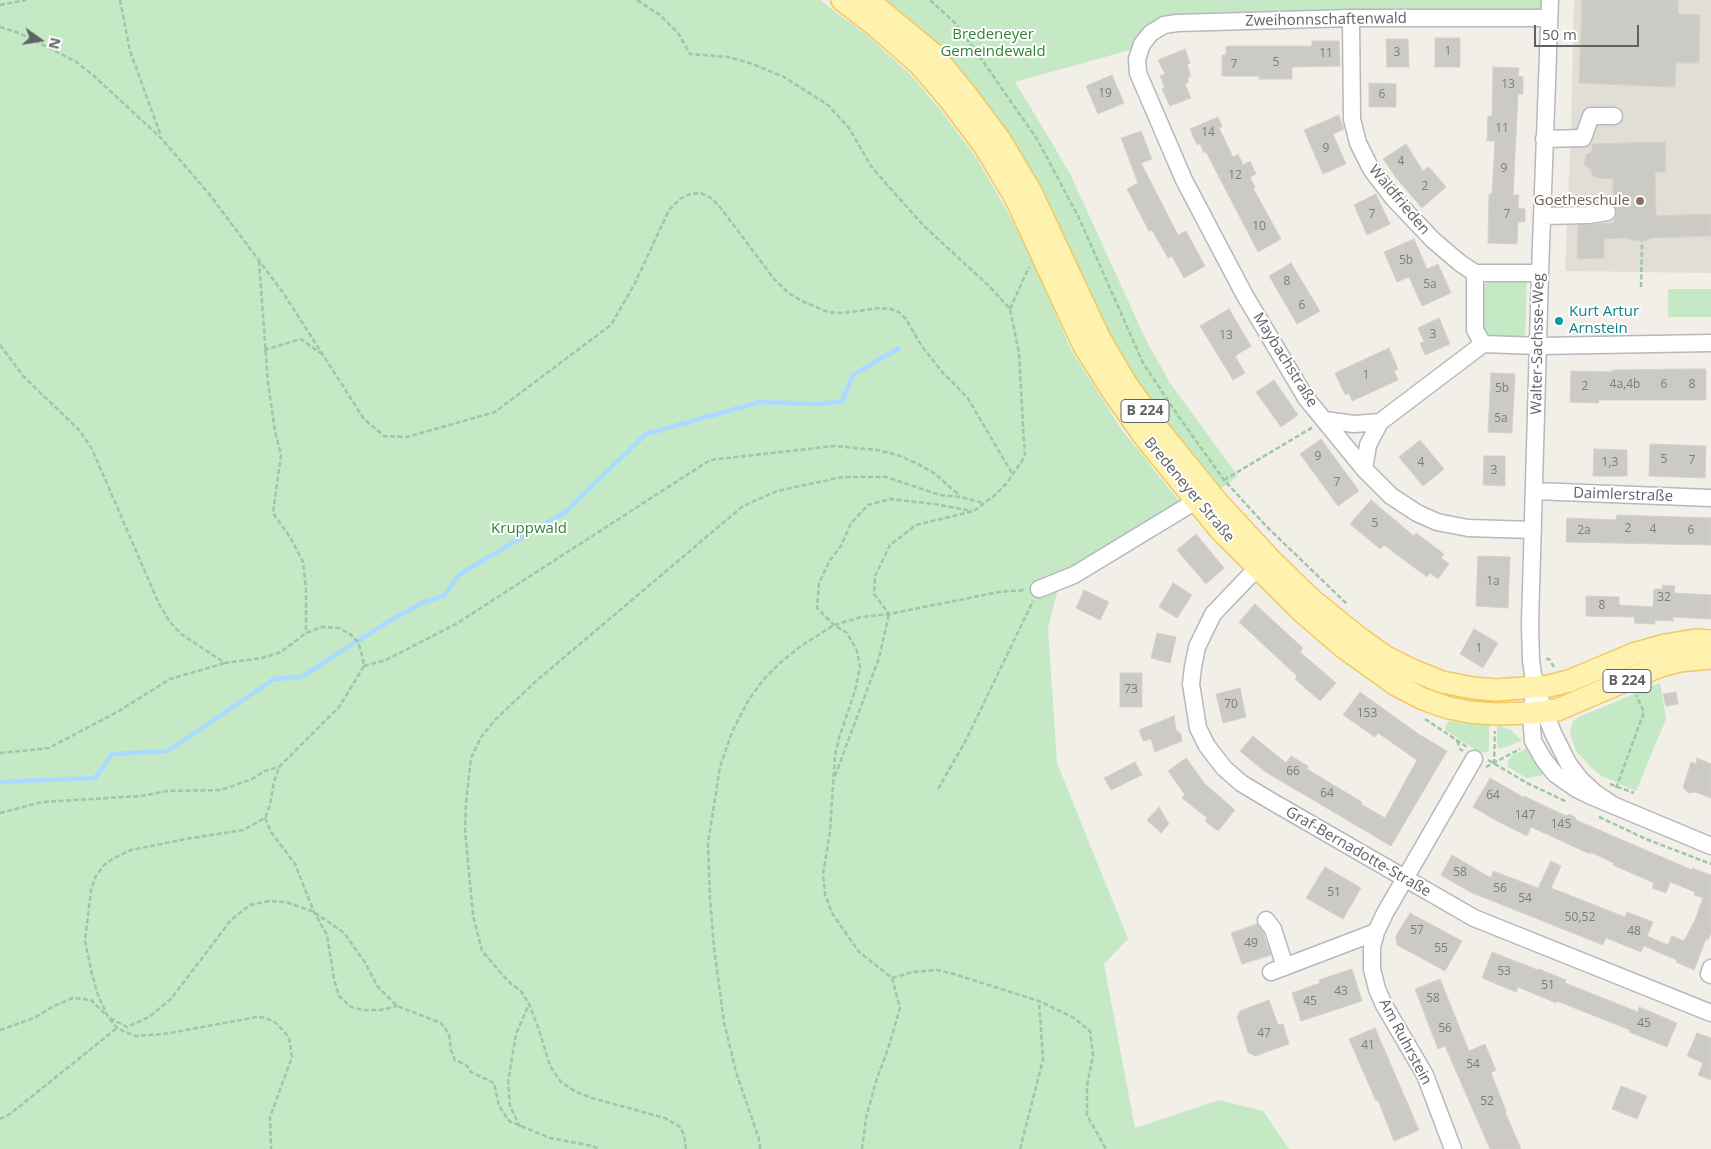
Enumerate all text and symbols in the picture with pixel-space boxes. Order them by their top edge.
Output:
street label: Zweihonnschaftenwald [1245,10,1407,30]
north arrow [15,15,65,65]
scale bar [1536,15,1641,47]
text: 50 m [1542,24,1577,44]
park label: Bredeneyer Gemeindewald [940,26,1046,61]
text: N [45,36,66,51]
house number: 1 [1445,45,1451,59]
house number: 3 [1394,46,1400,60]
house number: 11 [1319,47,1333,61]
house number: 5 [1273,56,1279,70]
house number: 7 [1231,58,1237,72]
house number: 13 [1501,78,1515,92]
house number: 19 [1098,87,1112,101]
house number: 6 [1379,88,1385,102]
house number: 11 [1495,122,1509,136]
house number: 14 [1201,126,1215,140]
house number: 9 [1323,142,1329,156]
house number: 4 [1398,155,1404,169]
street label: Waldfrieden [1365,162,1433,238]
house number: 9 [1501,162,1507,176]
house number: 12 [1228,169,1242,183]
house number: 2 [1422,180,1428,194]
place label: Goetheschule [1534,192,1630,210]
marker: Goetheschule [1634,195,1646,207]
house number: 7 [1369,208,1375,222]
house number: 7 [1504,208,1510,222]
house number: 10 [1252,220,1266,234]
house number: 5b [1399,254,1413,268]
street label: Walter-Sachsse-Weg [1528,273,1548,415]
house number: 8 [1284,275,1290,289]
house number: 5a [1423,278,1437,292]
house number: 6 [1299,299,1305,313]
place label: Kurt Artur Arnstein [1569,303,1639,338]
street label: Maybachstraße [1249,309,1321,411]
marker: Kurt Artur Arnstein [1553,315,1565,327]
house number: 3 [1430,328,1436,342]
house number: 13 [1219,329,1233,343]
house number: 1 [1363,369,1369,383]
house number: 4a,4b [1610,378,1640,392]
house number: 6 [1661,378,1667,392]
house number: 8 [1689,378,1695,392]
house number: 2 [1582,380,1588,394]
house number: 5b [1495,382,1509,396]
road number: B 224 [1121,400,1169,422]
house number: 5a [1494,412,1508,426]
street label: Bredeneyer Straße [1140,434,1238,546]
house number: 9 [1315,450,1321,464]
house number: 5 [1661,453,1667,467]
house number: 7 [1689,454,1695,468]
house number: 4 [1418,456,1424,470]
house number: 1,3 [1602,456,1618,470]
house number: 3 [1491,464,1497,478]
house number: 7 [1334,476,1340,490]
street label: Daimlerstraße [1573,484,1673,506]
house number: 5 [1372,517,1378,531]
park label: Kruppwald [491,520,567,538]
house number: 2 [1625,522,1631,536]
house number: 4 [1650,523,1656,537]
house number: 2a [1577,524,1591,538]
house number: 6 [1688,524,1694,538]
house number: 1a [1486,575,1500,589]
house number: 32 [1657,591,1671,605]
house number: 8 [1599,599,1605,613]
house number: 1 [1476,642,1482,656]
road number: B 224 [1603,669,1651,692]
house number: 73 [1124,683,1138,697]
house number: 70 [1224,698,1238,712]
house number: 153 [1357,707,1377,721]
house number: 66 [1286,765,1300,779]
house number: 64 [1320,787,1334,801]
house number: 64 [1486,789,1500,803]
street label: Graf-Bernadotte-Straße [1282,803,1434,901]
house number: 147 [1515,809,1535,823]
house number: 145 [1551,818,1571,832]
house number: 58 [1453,866,1467,880]
house number: 56 [1493,882,1507,896]
house number: 51 [1327,886,1341,900]
house number: 54 [1518,892,1532,906]
house number: 50,52 [1565,911,1595,925]
house number: 57 [1410,924,1424,938]
house number: 48 [1627,925,1641,939]
house number: 49 [1244,937,1258,951]
house number: 55 [1434,942,1448,956]
house number: 53 [1497,965,1511,979]
house number: 51 [1541,979,1555,993]
house number: 43 [1334,985,1348,999]
house number: 58 [1426,992,1440,1006]
house number: 45 [1303,995,1317,1009]
street label: Am Ruhrstein [1375,996,1435,1088]
house number: 45 [1637,1017,1651,1031]
house number: 56 [1438,1022,1452,1036]
house number: 47 [1257,1027,1271,1041]
house number: 41 [1361,1039,1375,1053]
house number: 54 [1466,1058,1480,1072]
house number: 52 [1480,1095,1494,1109]

